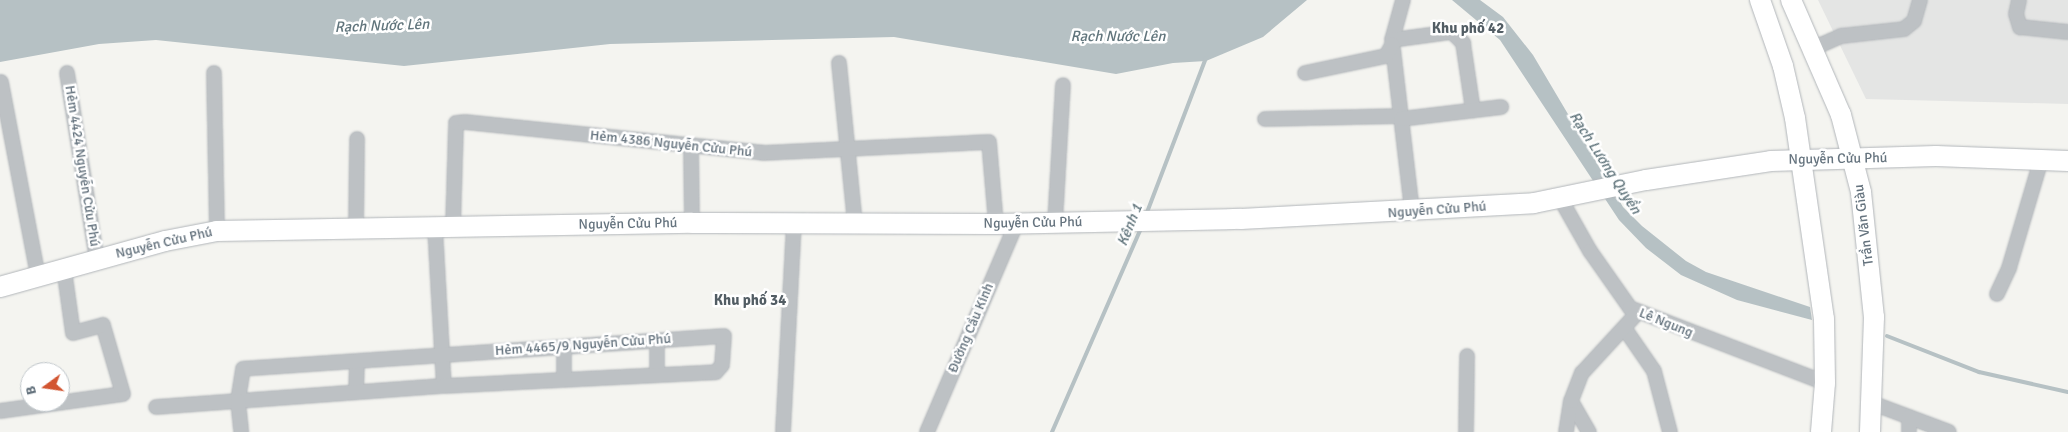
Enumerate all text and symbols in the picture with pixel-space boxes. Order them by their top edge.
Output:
water label: Rạch Nước Lên [334,15,430,37]
district label: Khu phố 42 [1432,20,1504,38]
water label: Rạch Nước Lên [1071,28,1165,46]
street label: Hẻm 4424 Nguyễn Cửu Phú [61,84,103,248]
water label: Rạch Lương Quyền [1565,108,1645,218]
street label: Hẻm 4386 Nguyễn Cửu Phú [589,127,753,161]
street label: Nguyễn Cửu Phú [1788,150,1888,168]
street label: Trần Văn Giàu [1851,183,1877,267]
street label: Nguyễn Cửu Phú [1387,198,1487,222]
water label: Kênh 1 [1113,201,1147,249]
street label: Nguyễn Cửu Phú [983,214,1083,232]
street label: Nguyễn Cửu Phú [578,215,678,233]
street label: Nguyễn Cửu Phú [114,224,214,262]
street label: Đường Cầu Kinh [945,281,997,375]
district label: Khu phố 34 [714,292,786,310]
street label: Lê Ngung [1637,305,1695,341]
street label: Hẻm 4465/9 Nguyễn Cửu Phú [494,330,672,360]
north arrow [20,362,70,412]
text: B [22,384,40,397]

